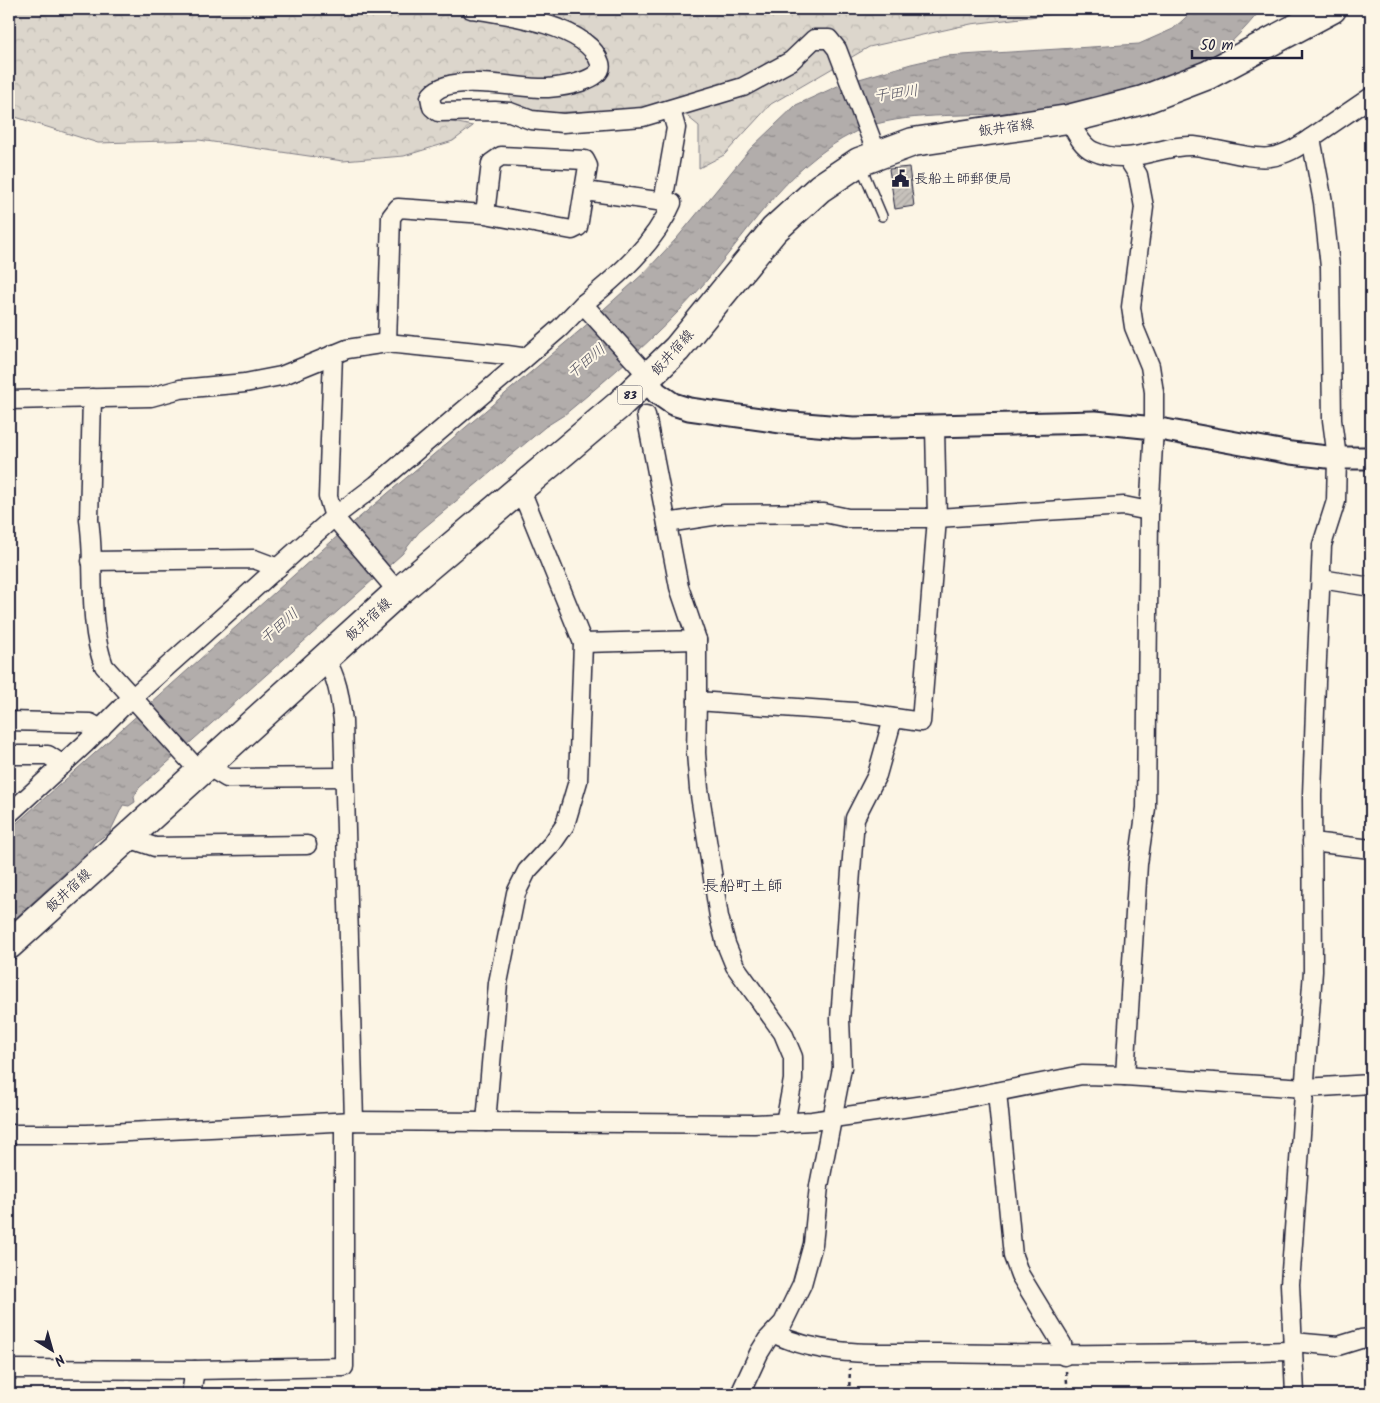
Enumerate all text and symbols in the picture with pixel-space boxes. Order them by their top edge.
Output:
scale bar [1192,28,1302,60]
text: 50 m [1200,34,1234,58]
water label: 干田川 [872,79,920,109]
street label: 飯井宿線 [977,113,1035,143]
public building icon: 長船土師郵便局 [890,168,910,188]
place label: 長船土師郵便局 [914,168,1012,190]
street label: 飯井宿線 [646,325,700,381]
water label: 干田川 [562,338,612,385]
road number: 83 [618,386,642,404]
street label: 飯井宿線 [341,593,397,647]
water label: 干田川 [255,603,305,651]
street label: 飯井宿線 [41,864,97,918]
district label: 長船町土師 [703,874,783,899]
north arrow [28,1326,78,1376]
text: N [49,1348,69,1371]

